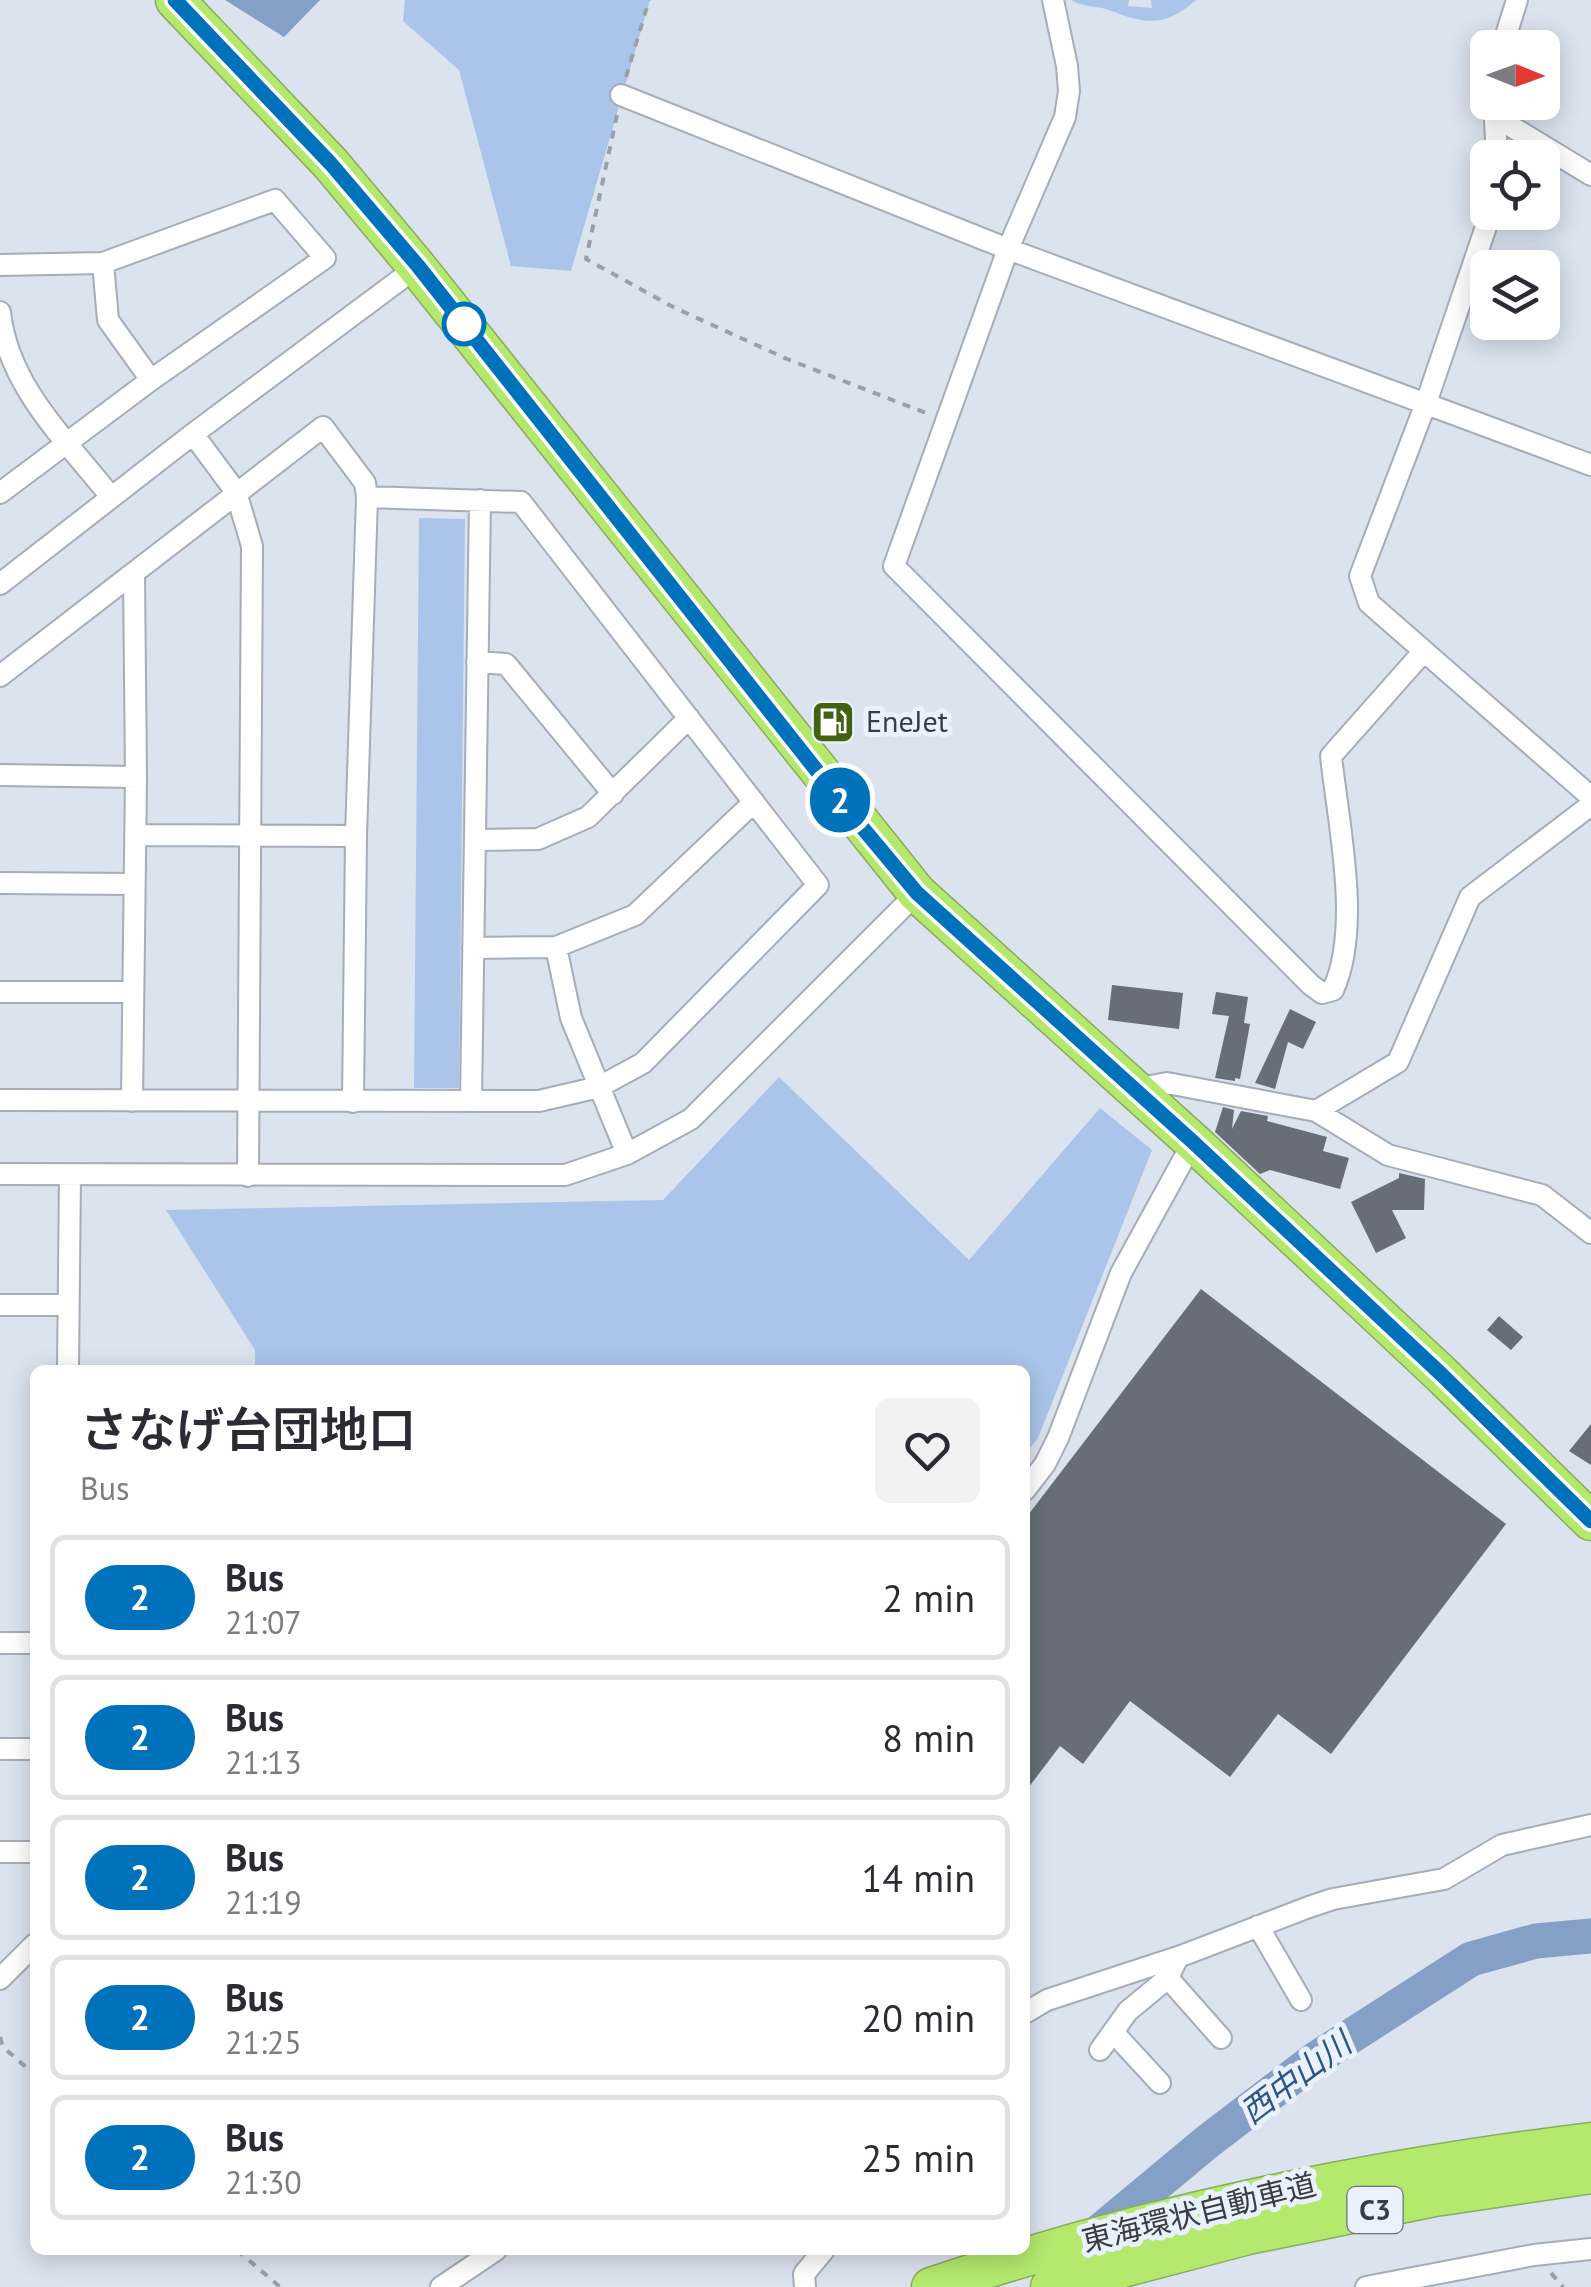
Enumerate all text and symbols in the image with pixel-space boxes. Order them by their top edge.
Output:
north arrow [1470,30,1560,120]
map controls [1470,30,1560,340]
button: locate [1470,140,1560,230]
button: layers [1470,250,1560,340]
unlabelled marker [443,303,485,345]
fuel station icon: EneJet [810,699,856,745]
place label: EneJet [866,701,948,740]
line badge: 2 [808,768,872,832]
text: 2 [830,777,850,823]
text: さなげ台団地口 [80,1398,416,1460]
button: heart [875,1398,980,1503]
text: Bus [80,1467,129,1509]
text: Bus [225,1552,284,1601]
text: 2 min [882,1573,975,1622]
text: 2 [130,1574,150,1620]
text: 21:07 [225,1601,302,1643]
text: Bus [225,1692,284,1741]
text: 8 min [882,1713,975,1762]
text: 2 [130,1714,150,1760]
text: 21:13 [225,1741,302,1783]
text: Bus [225,1832,284,1881]
text: 14 min [862,1853,975,1902]
text: 2 [130,1854,150,1900]
text: 21:19 [225,1881,302,1923]
text: Bus [225,1972,284,2021]
text: 20 min [862,1993,975,2042]
text: 2 [130,1994,150,2040]
water label: 西中山川 [1232,2020,1362,2132]
text: 21:25 [225,2021,302,2063]
text: Bus [225,2112,284,2161]
text: 25 min [862,2133,975,2182]
text: 2 [130,2134,150,2180]
text: 21:30 [225,2161,302,2203]
street label: 東海環状自動車道 [1077,2164,1320,2259]
road number: C3 [1348,2187,1402,2233]

